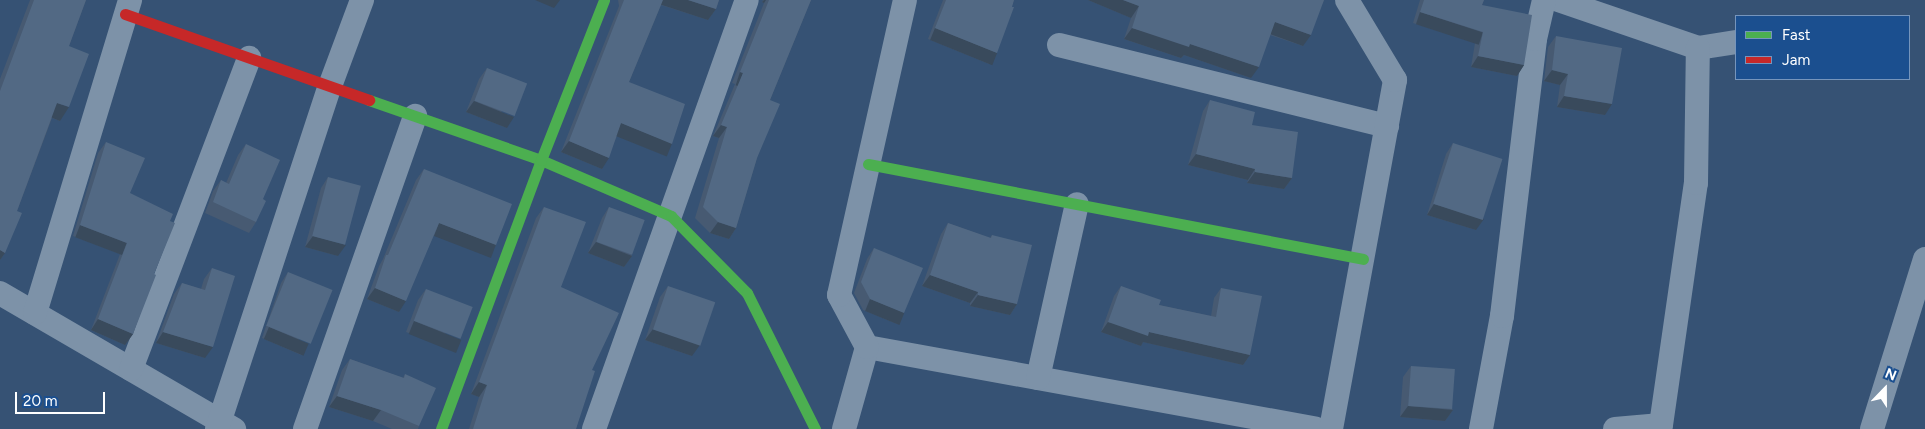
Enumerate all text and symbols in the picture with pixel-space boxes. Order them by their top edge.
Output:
legend [1735,15,1910,80]
text: Fast [1782,26,1810,44]
text: Jam [1782,51,1810,69]
north arrow [1860,364,1910,414]
text: N [1883,365,1899,385]
scale bar [18,382,108,414]
text: 20 m [23,392,57,410]

